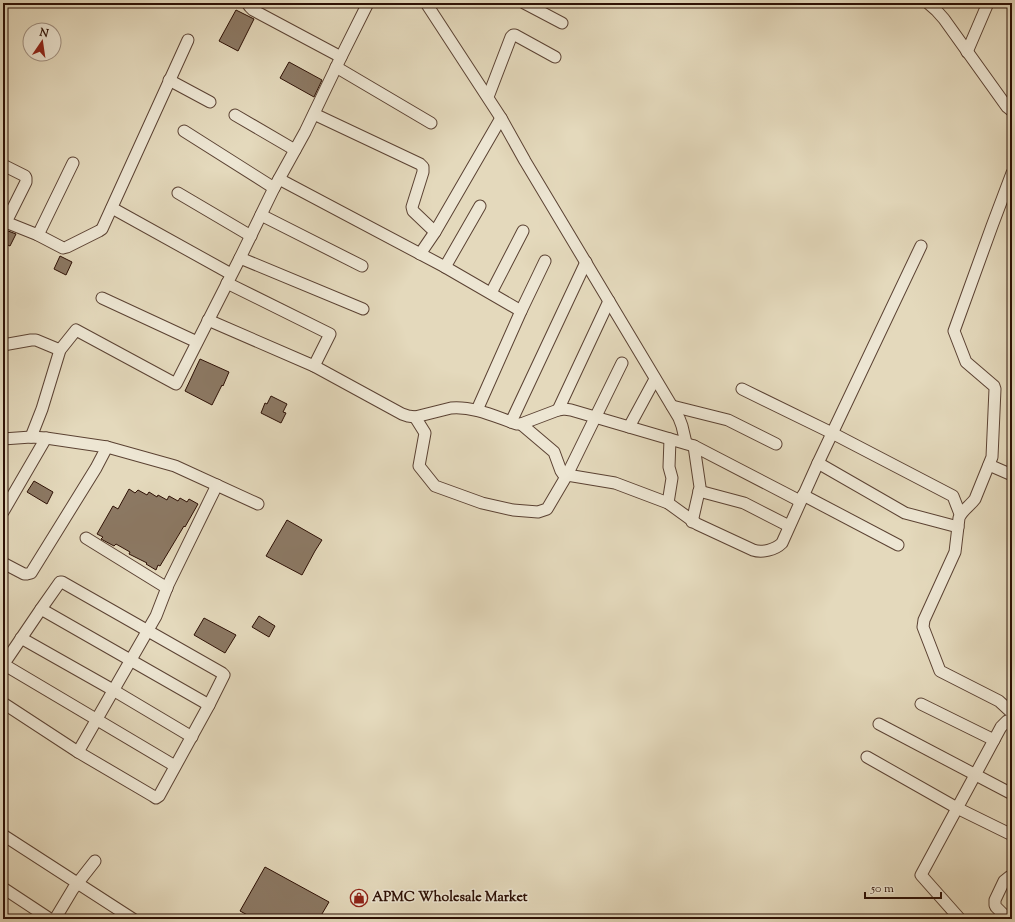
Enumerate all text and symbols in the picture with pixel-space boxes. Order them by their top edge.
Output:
north arrow [22,22,62,62]
text: N [37,24,50,42]
scale bar [865,874,941,900]
text: 50 m [870,880,894,898]
shop icon: APMC Wholesale Market [349,888,369,908]
place label: APMC Wholesale Market [372,888,528,908]

